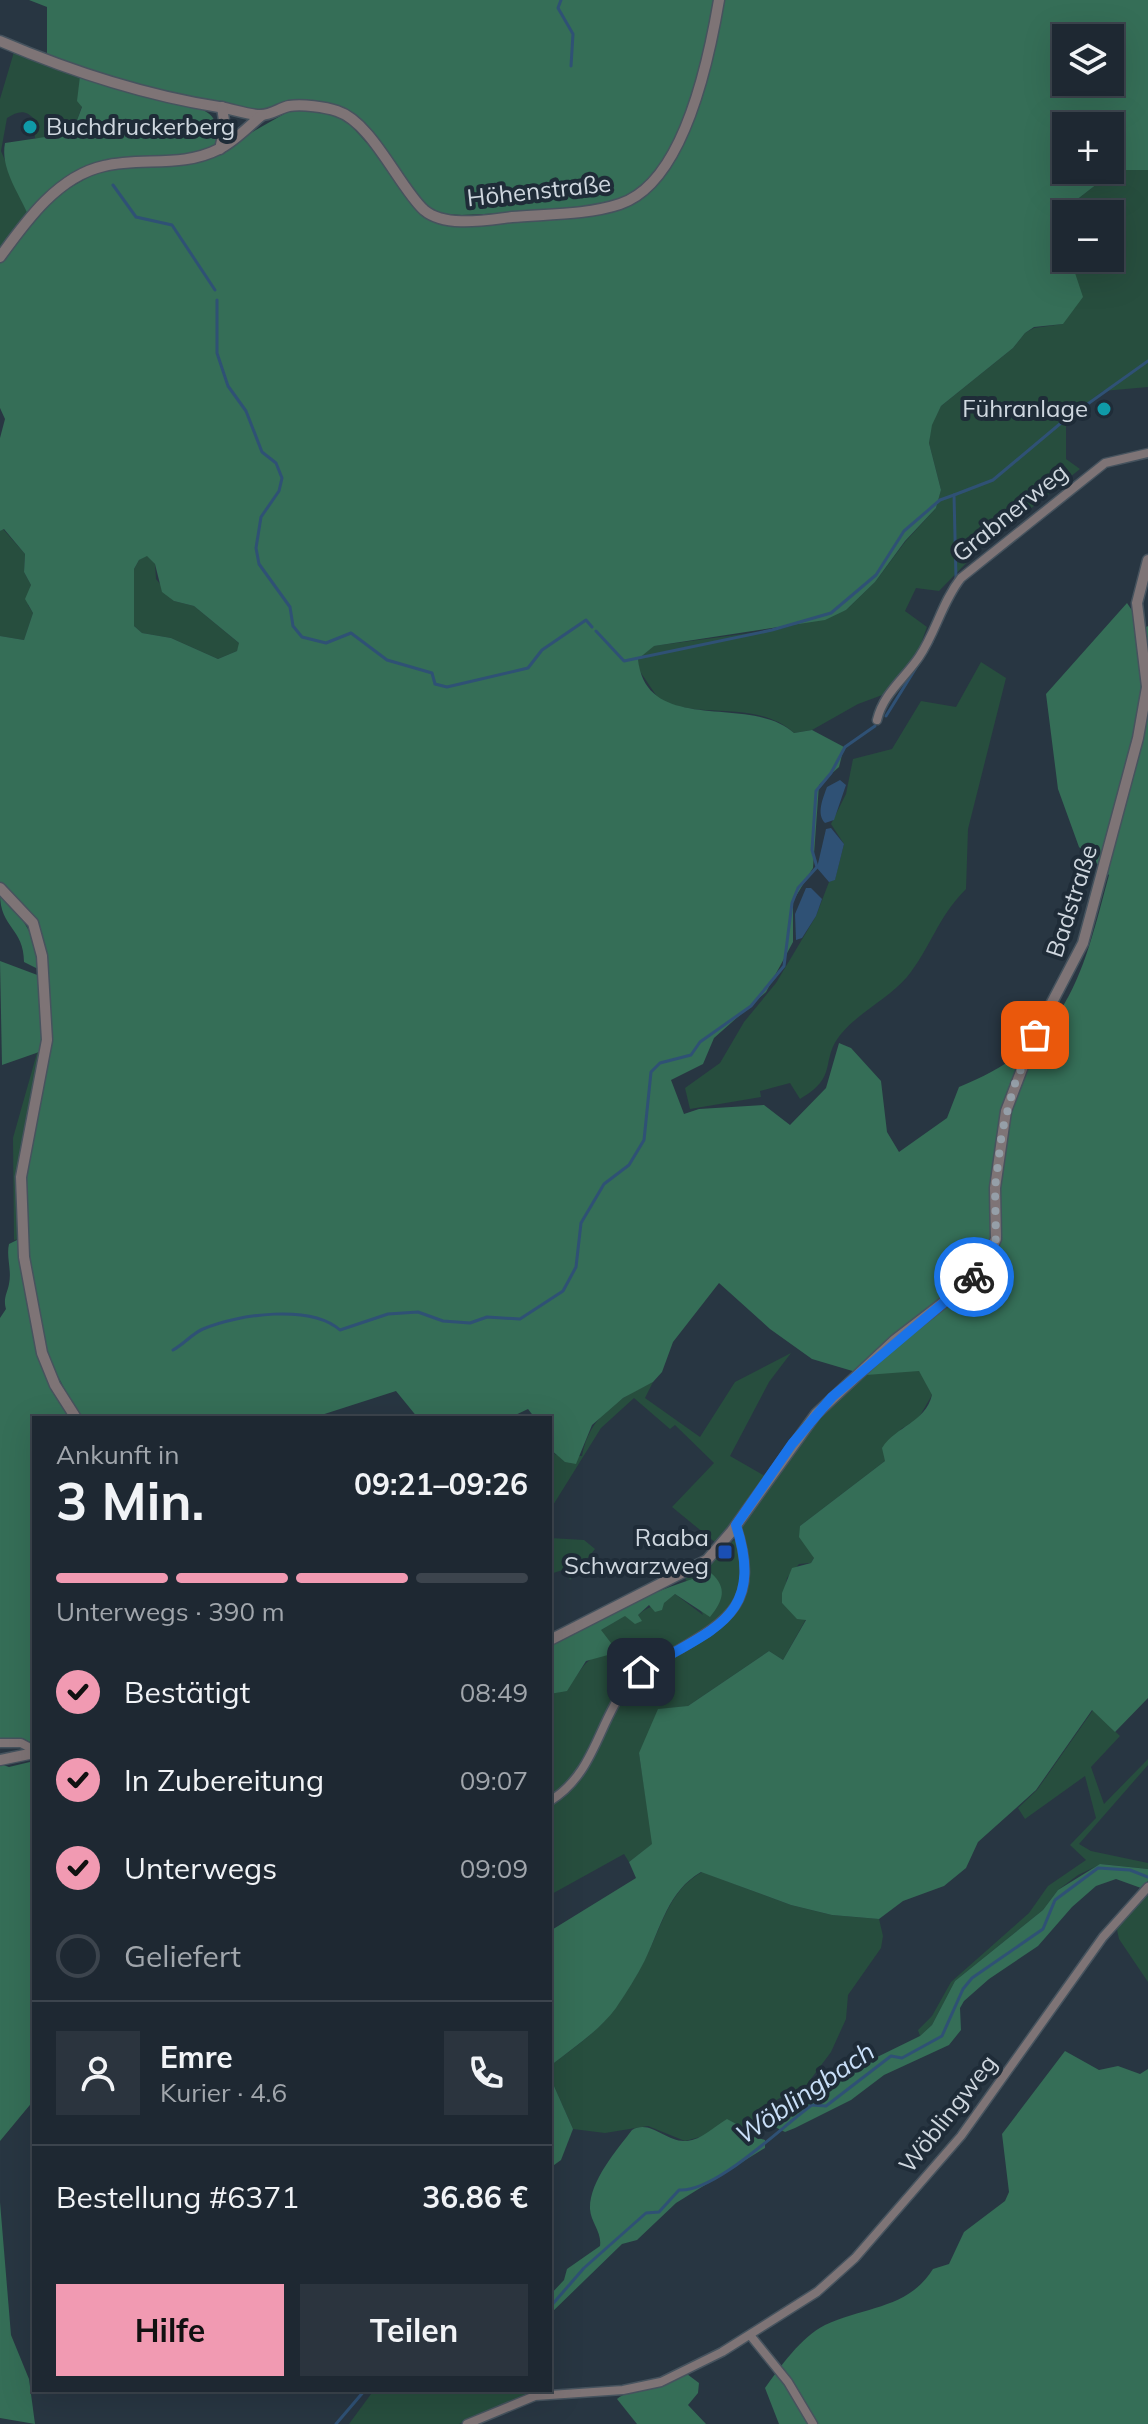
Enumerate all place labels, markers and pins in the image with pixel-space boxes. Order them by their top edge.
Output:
place label: Buchdruckerberg [46,111,235,141]
marker: Buchdruckerberg [21,118,39,136]
place label: Führanlage [962,393,1088,423]
marker: Führanlage [1095,400,1113,418]
pin [1001,1001,1069,1069]
place label: Raaba Schwarzweg [564,1522,709,1580]
marker: Raaba Schwarzweg [716,1543,734,1561]
pin [607,1638,675,1706]

